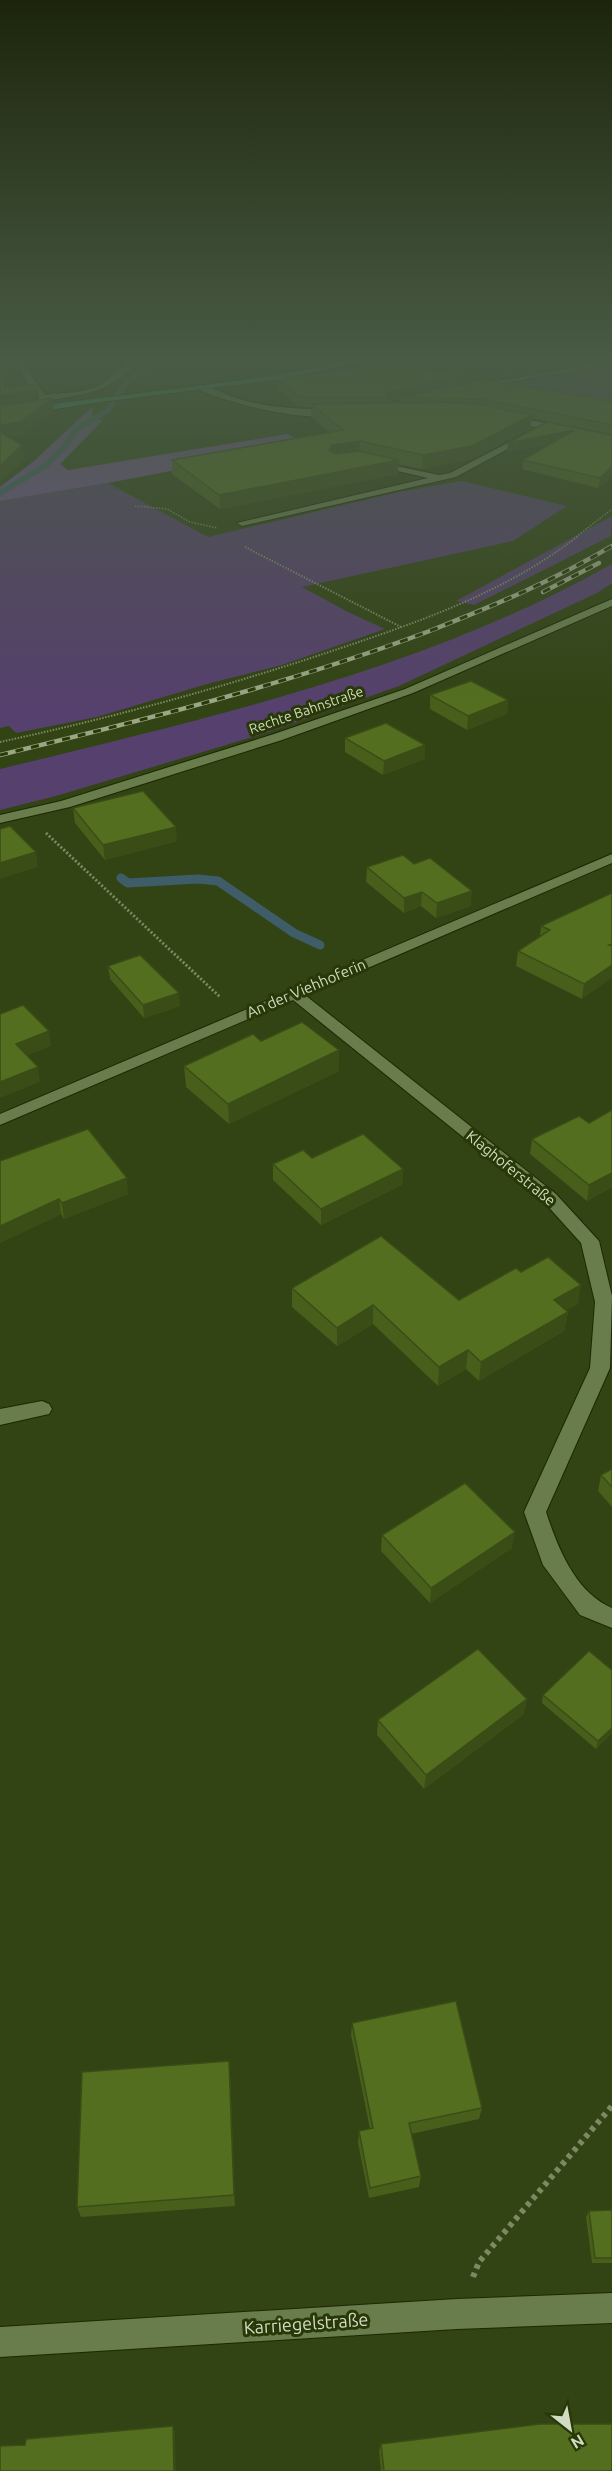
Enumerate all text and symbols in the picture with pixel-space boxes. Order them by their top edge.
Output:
street label: Rechte Bahnstraße [247,683,365,737]
street label: An der Viehhoferin [244,955,368,1021]
street label: Klaghoferstraße [463,1127,559,1209]
street label: Karriegelstraße [243,2309,369,2337]
north arrow [540,2399,600,2459]
text: N [568,2431,587,2453]

